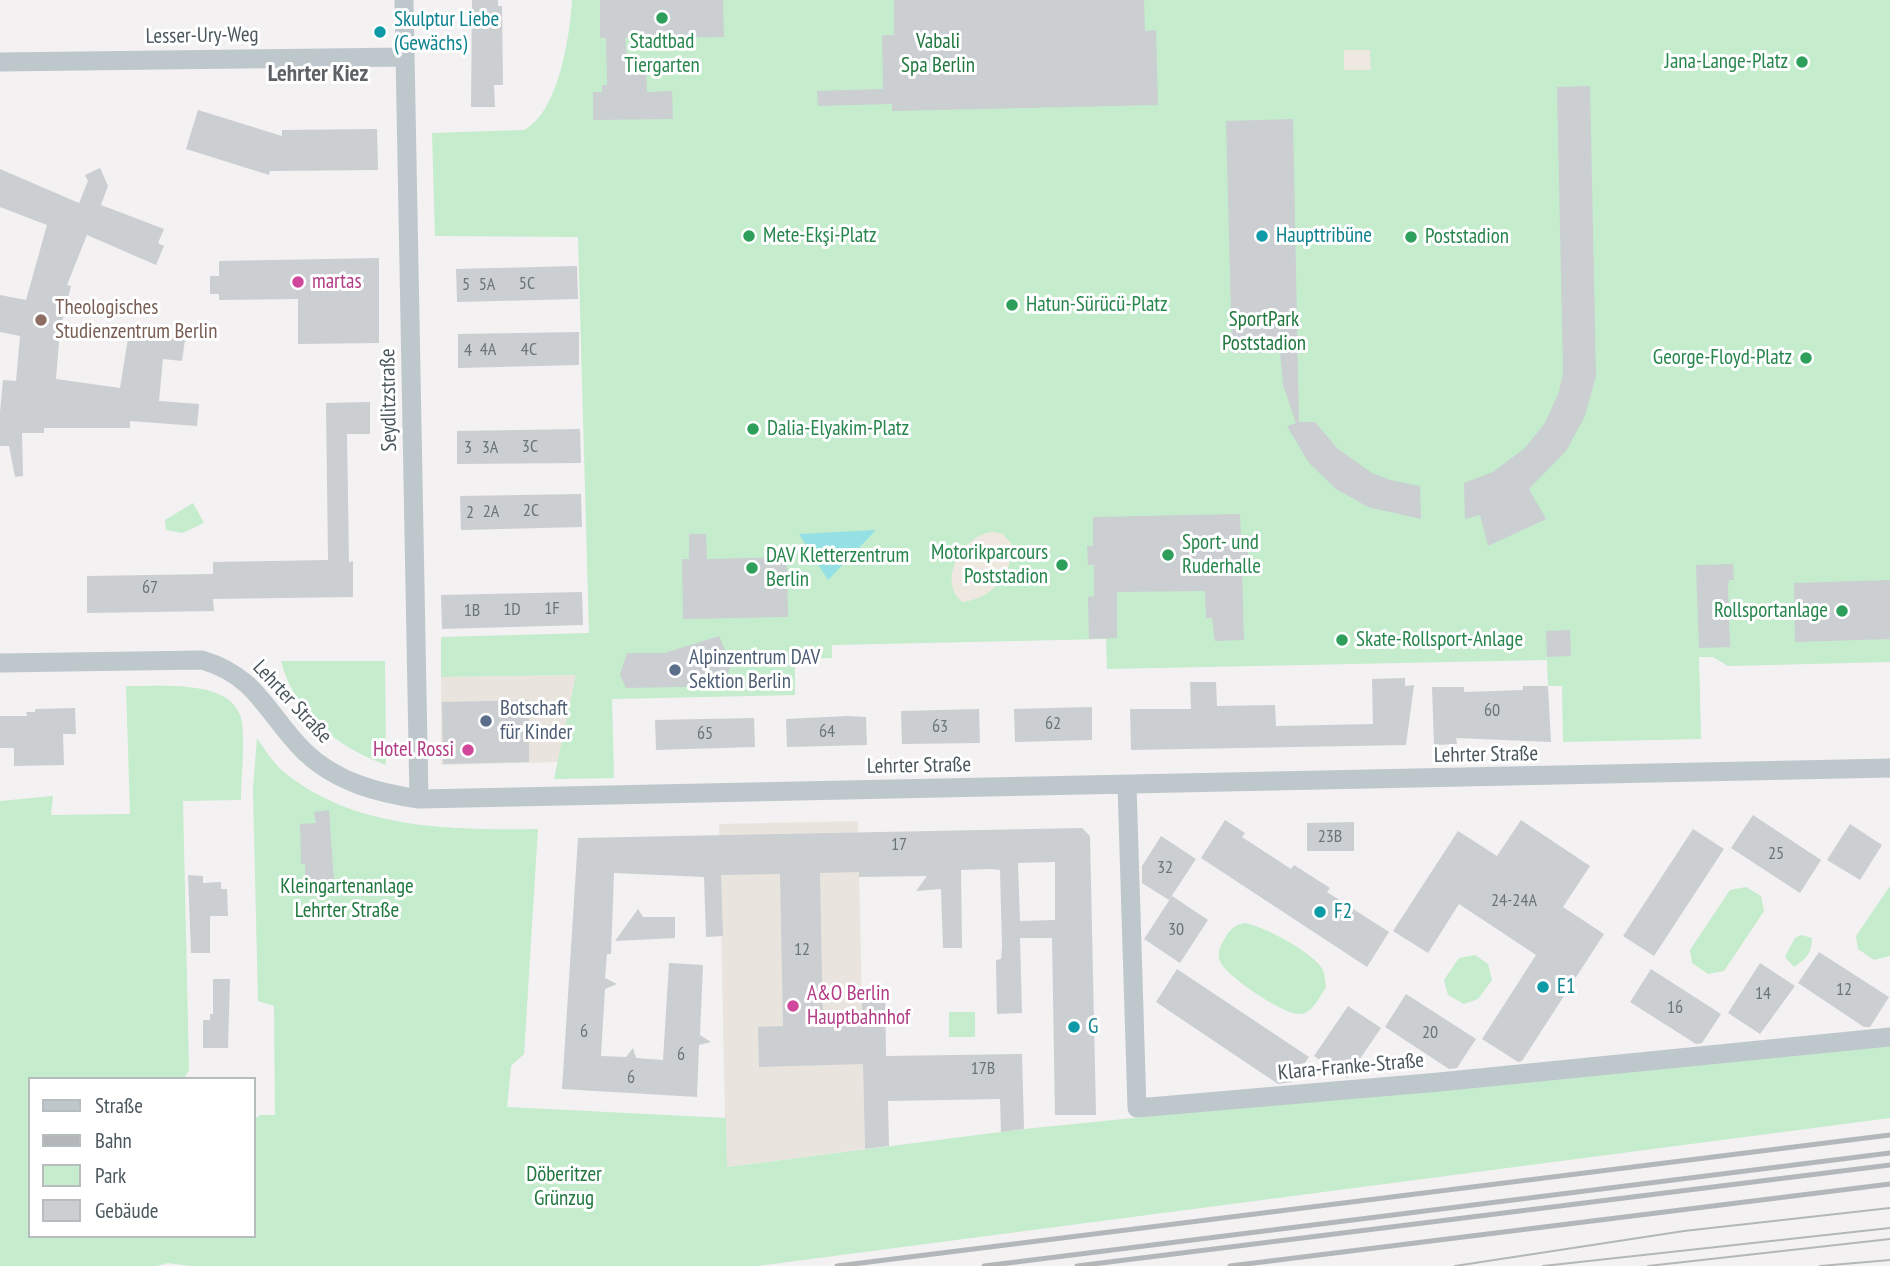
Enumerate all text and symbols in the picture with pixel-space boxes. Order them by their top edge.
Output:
place label: Skulptur Liebe (Gewächs) [394,7,499,57]
marker: Stadtbad Tiergarten [654,10,670,26]
street label: Lesser-Ury-Weg [145,22,259,50]
marker: Skulptur Liebe (Gewächs) [372,24,388,40]
place label: Stadtbad Tiergarten [624,29,700,79]
park label: Vabali Spa Berlin [901,29,975,79]
place label: Jana-Lange-Platz [1665,49,1788,75]
marker: Jana-Lange-Platz [1794,54,1810,70]
district label: Lehrter Kiez [268,60,368,88]
place label: Mete-Ekşi-Platz [763,223,876,249]
place label: Haupttribüne [1276,223,1372,249]
place label: Poststadion [1425,224,1509,250]
marker: Mete-Ekşi-Platz [741,228,757,244]
marker: Haupttribüne [1254,228,1270,244]
marker: Poststadion [1403,229,1419,245]
place label: martas [312,269,362,295]
house number: 5C [519,273,535,295]
marker: martas [290,274,306,290]
house number: 5 [462,274,470,296]
house number: 5A [479,274,495,296]
place label: Hatun-Sürücü-Platz [1026,292,1168,318]
place label: Theologisches Studienzentrum Berlin [55,295,217,345]
marker: Hatun-Sürücü-Platz [1004,297,1020,313]
park label: SportPark Poststadion [1222,307,1306,357]
marker: Theologisches Studienzentrum Berlin [33,312,49,328]
house number: 4A [480,339,496,361]
house number: 4C [521,339,537,361]
house number: 4 [464,340,472,362]
place label: George-Floyd-Platz [1653,345,1792,371]
street label: Seydlitzstraße [376,348,402,452]
marker: George-Floyd-Platz [1798,350,1814,366]
place label: Dalia-Elyakim-Platz [767,416,909,442]
marker: Dalia-Elyakim-Platz [745,421,761,437]
house number: 3C [522,436,538,458]
house number: 3 [464,437,472,459]
house number: 3A [482,437,498,459]
house number: 2C [523,500,539,522]
house number: 2A [483,501,499,523]
house number: 2 [466,502,474,524]
place label: Sport- und Ruderhalle [1182,530,1261,580]
place label: Motorikparcours Poststadion [931,540,1048,590]
place label: DAV Kletterzentrum Berlin [766,543,909,593]
marker: Sport- und Ruderhalle [1160,547,1176,563]
marker: Motorikparcours Poststadion [1054,557,1070,573]
marker: DAV Kletterzentrum Berlin [744,560,760,576]
house number: 67 [142,577,158,599]
house number: 1F [544,598,560,620]
place label: Rollsportanlage [1714,598,1828,624]
house number: 1D [503,599,521,621]
house number: 1B [464,600,480,622]
marker: Rollsportanlage [1834,603,1850,619]
place label: Skate-Rollsport-Anlage [1356,627,1523,653]
marker: Skate-Rollsport-Anlage [1334,632,1350,648]
place label: Alpinzentrum DAV Sektion Berlin [689,645,820,695]
street label: Lehrter Straße [247,655,337,749]
marker: Alpinzentrum DAV Sektion Berlin [667,662,683,678]
place label: Botschaft für Kinder [500,696,572,746]
house number: 60 [1484,700,1500,722]
marker: Botschaft für Kinder [478,713,494,729]
house number: 62 [1045,713,1061,735]
house number: 63 [932,716,948,738]
house number: 64 [819,721,835,743]
house number: 65 [697,723,713,745]
place label: Hotel Rossi [373,737,454,763]
street label: Lehrter Straße [1434,741,1538,769]
marker: Hotel Rossi [460,742,476,758]
street label: Lehrter Straße [867,752,971,780]
house number: 23B [1318,826,1342,848]
house number: 17 [891,834,907,856]
house number: 25 [1768,843,1784,865]
house number: 32 [1157,857,1173,879]
park label: Kleingartenanlage Lehrter Straße [280,874,414,924]
house number: 24-24A [1491,890,1537,912]
place label: F2 [1334,899,1352,925]
marker: F2 [1312,904,1328,920]
house number: 30 [1168,919,1184,941]
house number: 12 [794,939,810,961]
place label: E1 [1557,974,1575,1000]
marker: E1 [1535,979,1551,995]
house number: 12 [1836,979,1852,1001]
place label: A&O Berlin Hauptbahnhof [807,981,910,1031]
house number: 14 [1755,983,1771,1005]
house number: 16 [1667,997,1683,1019]
marker: A&O Berlin Hauptbahnhof [785,998,801,1014]
place label: G [1088,1014,1098,1040]
marker: G [1066,1019,1082,1035]
house number: 6 [580,1021,588,1043]
house number: 20 [1422,1022,1438,1044]
house number: 6 [677,1044,685,1066]
street label: Klara-Franke-Straße [1277,1048,1425,1086]
house number: 17B [971,1058,995,1080]
house number: 6 [627,1067,635,1089]
legend [28,1077,256,1238]
text: Straße [95,1092,143,1119]
text: Bahn [95,1127,132,1154]
text: Park [95,1162,126,1189]
park label: Döberitzer Grünzug [526,1162,602,1212]
text: Gebäude [95,1197,158,1224]

